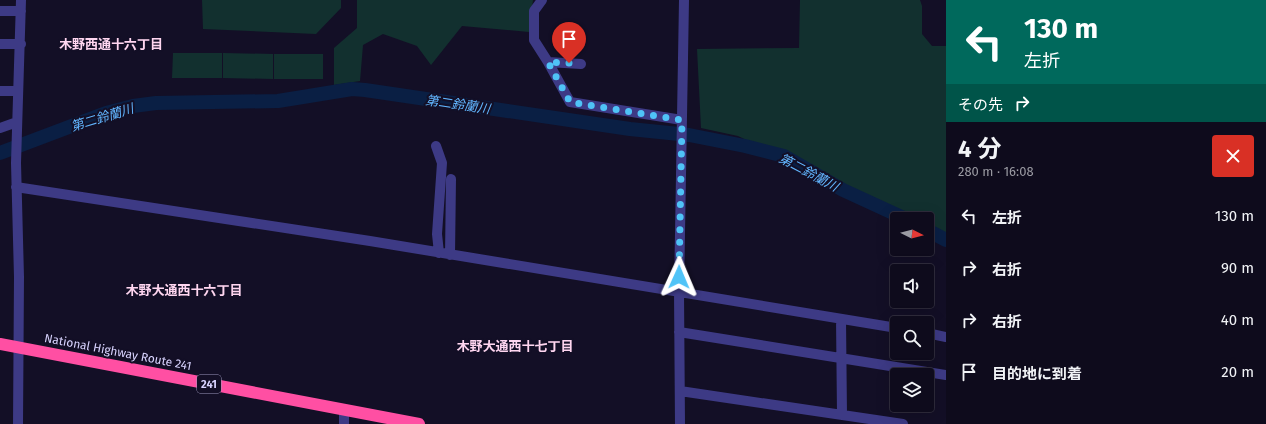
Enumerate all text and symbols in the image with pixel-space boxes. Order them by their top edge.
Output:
text: 130 m [1024,12,1098,45]
icon: left [958,16,1010,68]
pin [552,22,586,63]
icon: arrive [558,28,580,50]
district label: 木野西通十六丁目 [59,37,163,52]
text: 左折 [1024,50,1060,72]
icon: right [1011,92,1033,114]
water label: 第二鈴蘭川 [425,93,493,117]
text: その先 [958,96,1003,114]
water label: 第二鈴蘭川 [69,100,137,134]
text: 4 分 [958,135,1001,163]
button: close [1212,135,1254,177]
water label: 第二鈴蘭川 [777,151,843,195]
text: 280 m · 16:08 [958,164,1034,179]
icon: left [958,205,980,227]
text: 130 m [1215,207,1254,225]
text: 左折 [992,209,1022,227]
north arrow [890,212,934,256]
map controls [890,212,934,412]
position arrow [658,256,700,298]
icon: right [958,257,980,279]
text: 90 m [1221,259,1254,277]
text: 右折 [992,261,1022,279]
button: sound [890,264,934,308]
district label: 木野大通西十六丁目 [125,283,243,298]
icon: right [958,309,980,331]
text: 40 m [1221,311,1254,329]
text: 右折 [992,313,1022,331]
button: search [890,316,934,360]
street label: National Highway Route 241 [43,331,193,373]
district label: 木野大通西十七丁目 [456,339,574,354]
icon: arrive [958,361,980,383]
text: 20 m [1221,363,1254,381]
text: 目的地に到着 [992,365,1082,383]
button: layers [890,368,934,412]
road number: 241 [197,375,221,393]

